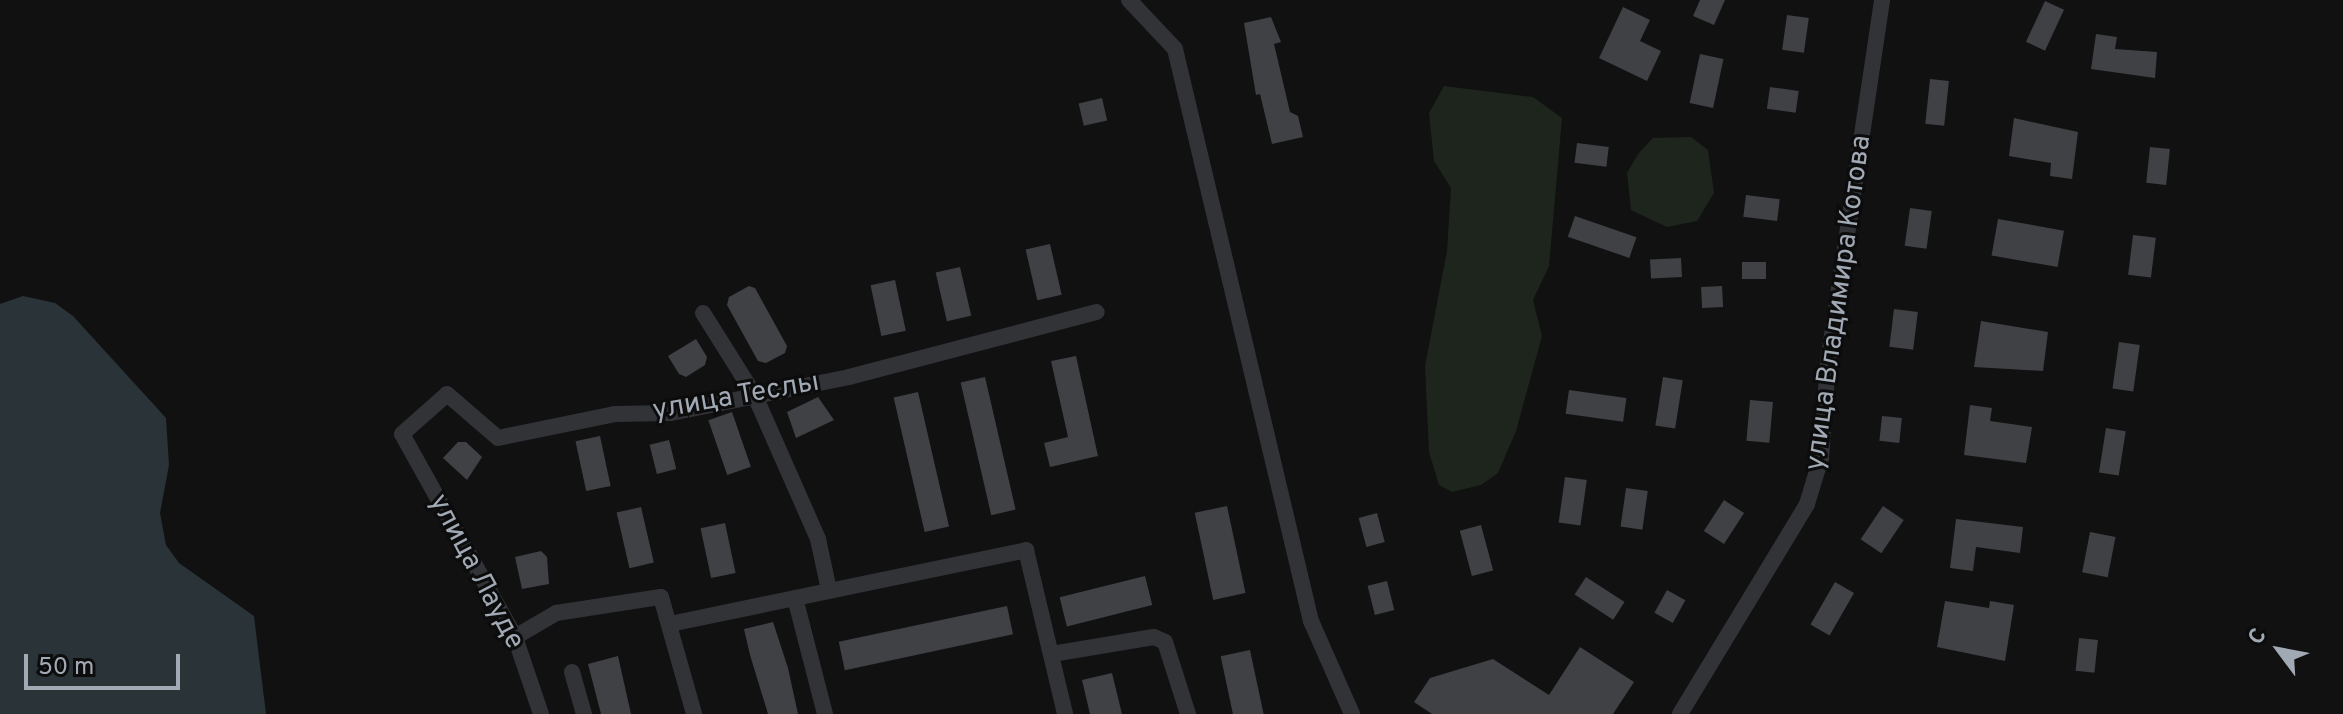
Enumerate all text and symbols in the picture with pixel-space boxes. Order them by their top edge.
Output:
street label: улица Владимира Котова [1799,133,1879,473]
street label: улица Теслы [650,366,822,428]
street label: улица Лауде [421,489,531,655]
north arrow [2239,610,2319,690]
text: С [2243,624,2273,650]
scale bar [28,638,184,688]
text: 50 m [38,653,94,683]

